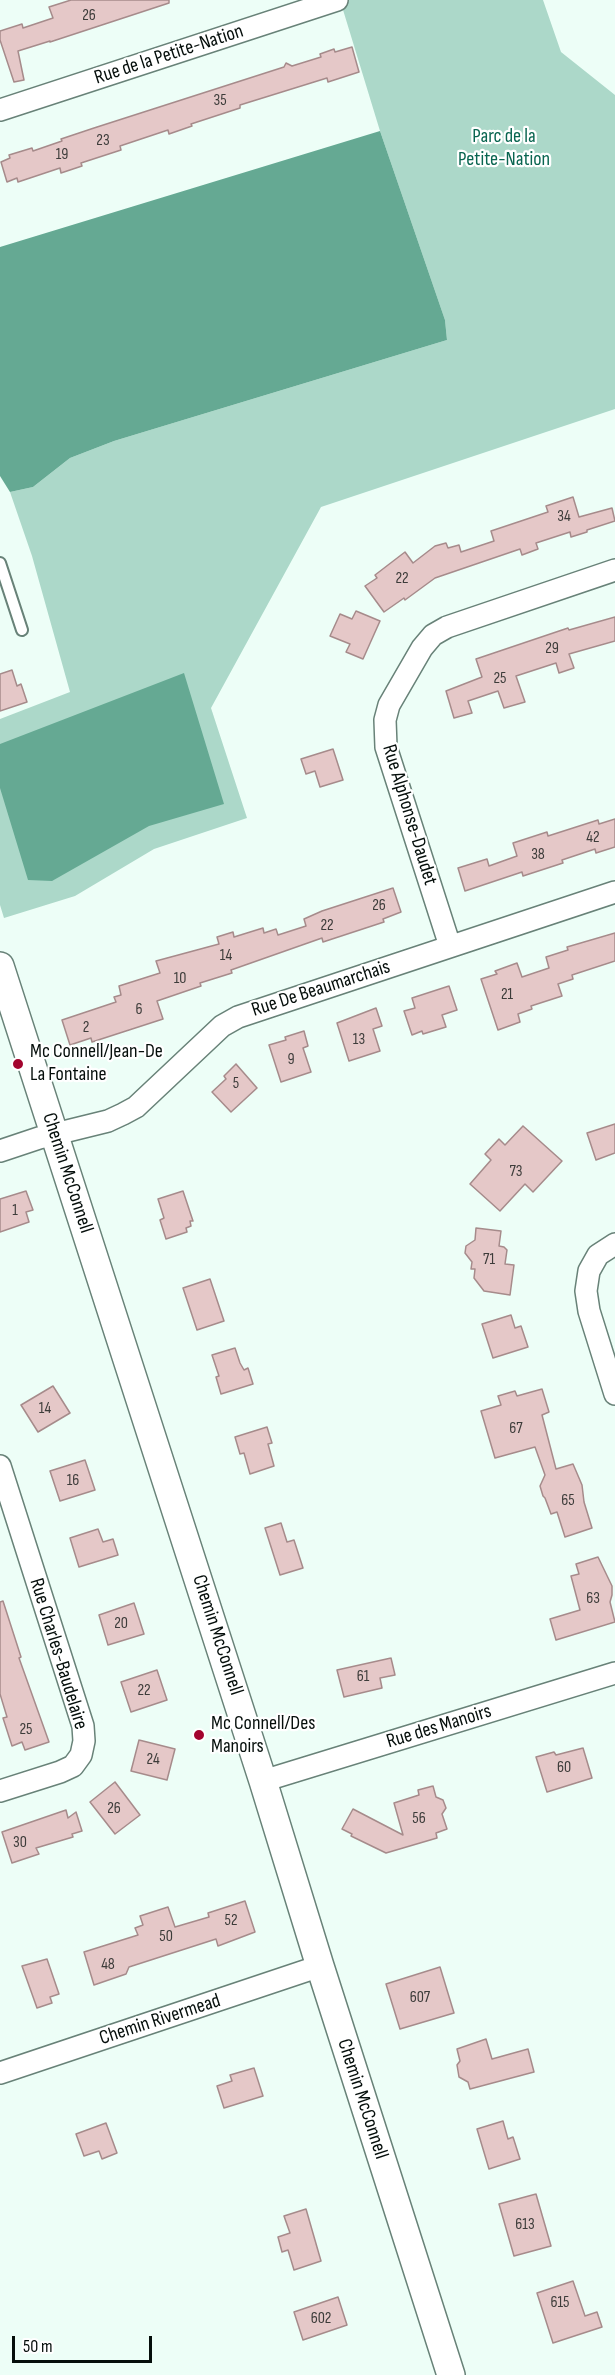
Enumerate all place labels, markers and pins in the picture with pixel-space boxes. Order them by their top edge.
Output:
place label: Mc Connell/Jean-De La Fontaine [30,1040,163,1087]
marker: Mc Connell/Jean-De La Fontaine [11,1057,25,1071]
place label: Mc Connell/Des Manoirs [211,1712,315,1759]
marker: Mc Connell/Des Manoirs [192,1728,206,1742]

